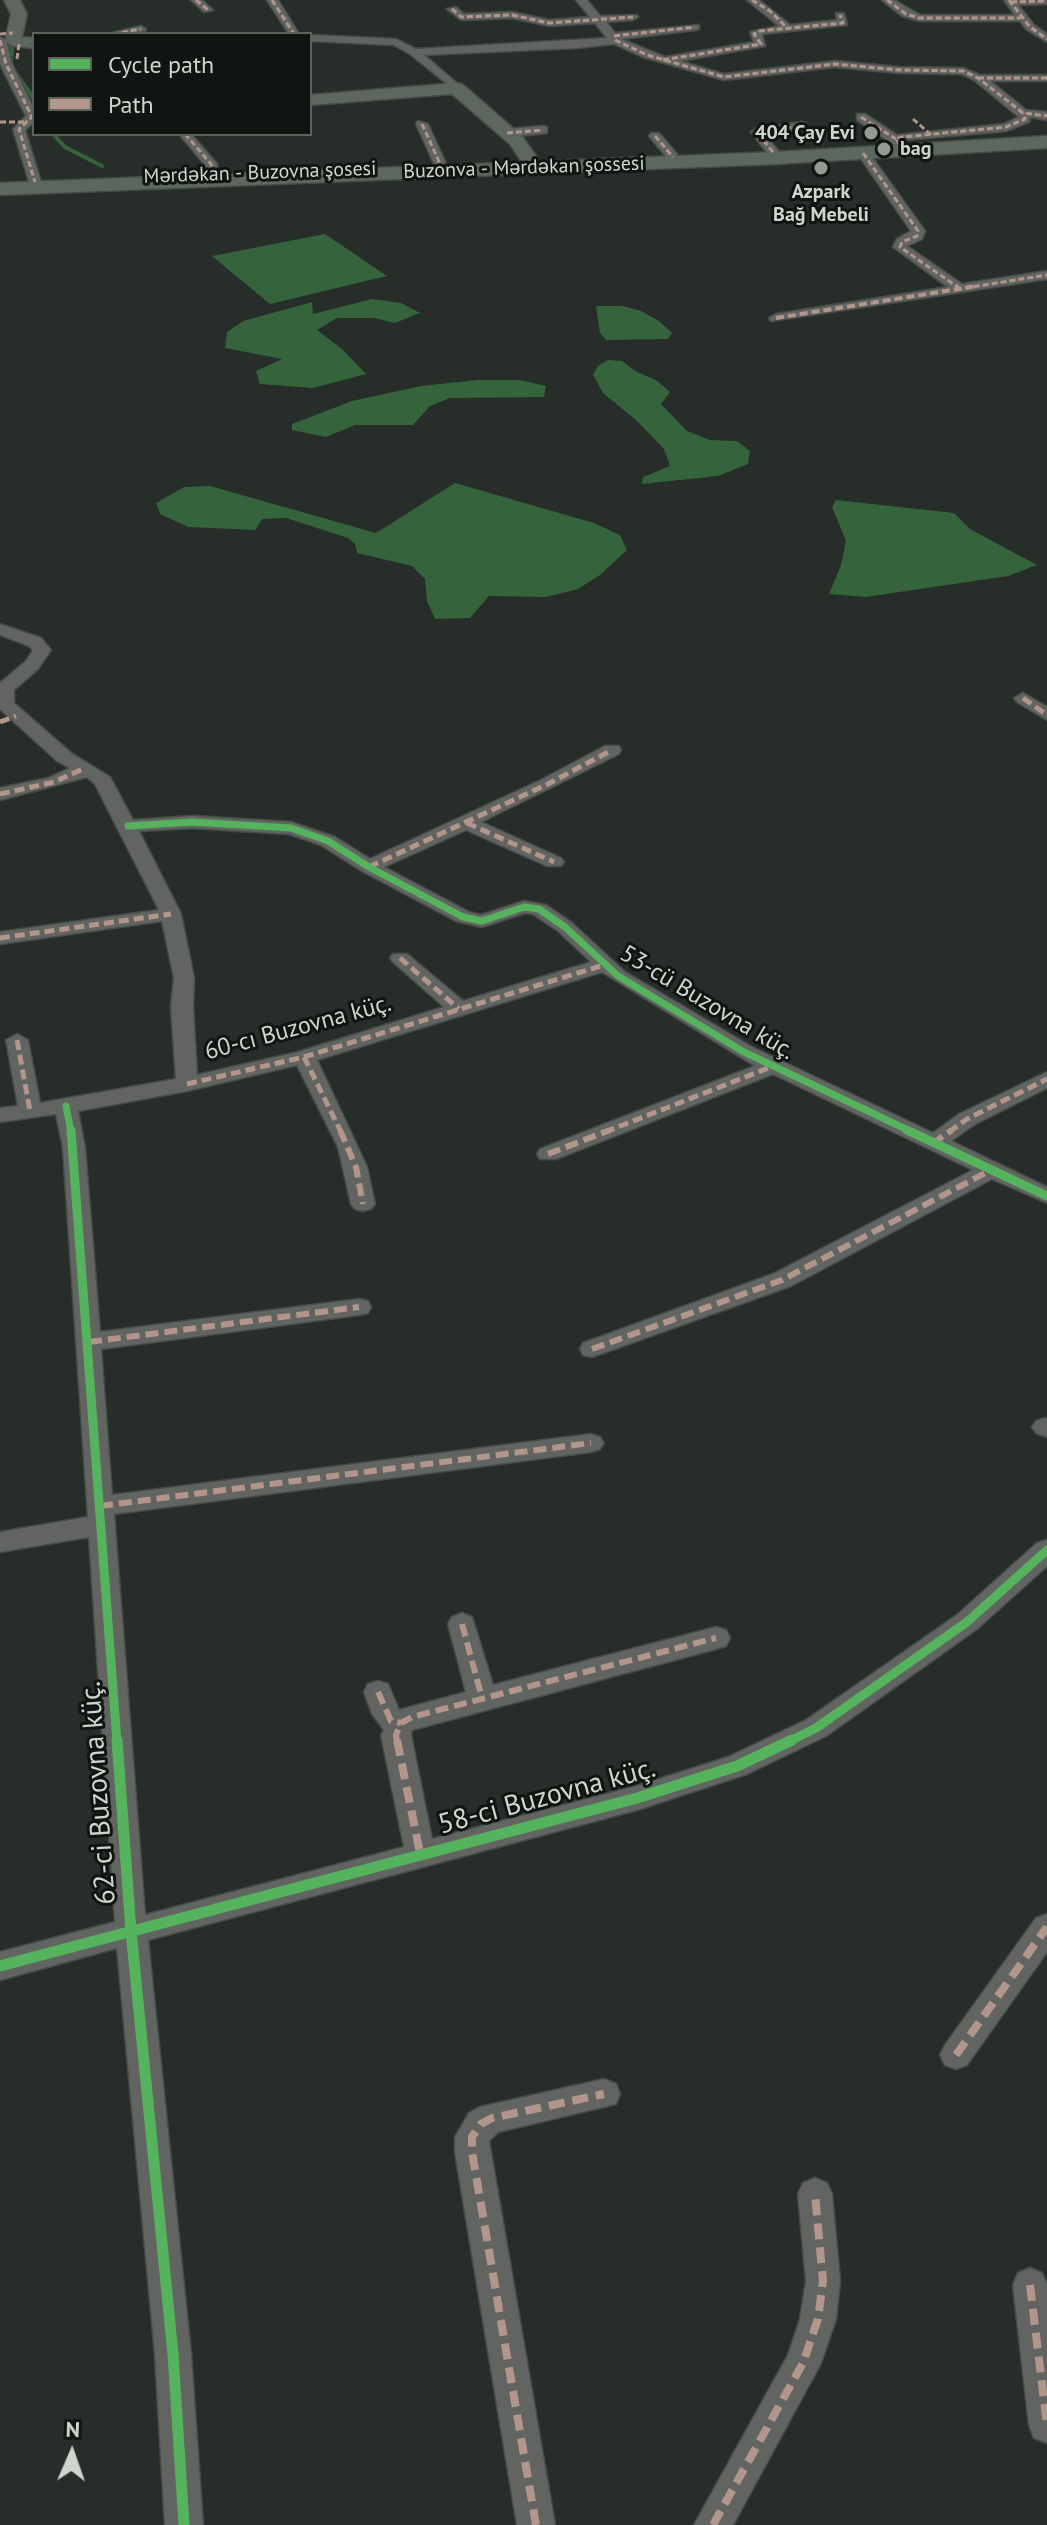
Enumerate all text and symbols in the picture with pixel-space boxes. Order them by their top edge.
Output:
legend [32,32,312,136]
text: Cycle path [108,49,214,80]
text: Path [108,89,154,120]
place label: 404 Çay Evi [755,121,855,145]
marker: 404 Çay Evi [862,124,880,142]
place label: bag [900,137,931,161]
marker: bag [875,140,893,158]
street label: Buzonva - Mərdəkan şossesi [403,152,645,184]
street label: Mərdəkan - Buzovna şosesi [143,157,377,189]
marker: Azpark Bağ Mebeli [812,159,830,177]
place label: Azpark Bağ Mebeli [773,180,869,227]
street label: 53-cü Buzovna küç. [615,940,799,1066]
street label: 60-cı Buzovna küç. [202,989,394,1067]
street label: 62-ci Buzovna küç. [74,1680,124,1906]
street label: 58-ci Buzovna küç. [435,1752,659,1842]
north arrow [32,2413,112,2493]
text: N [65,2415,81,2443]

